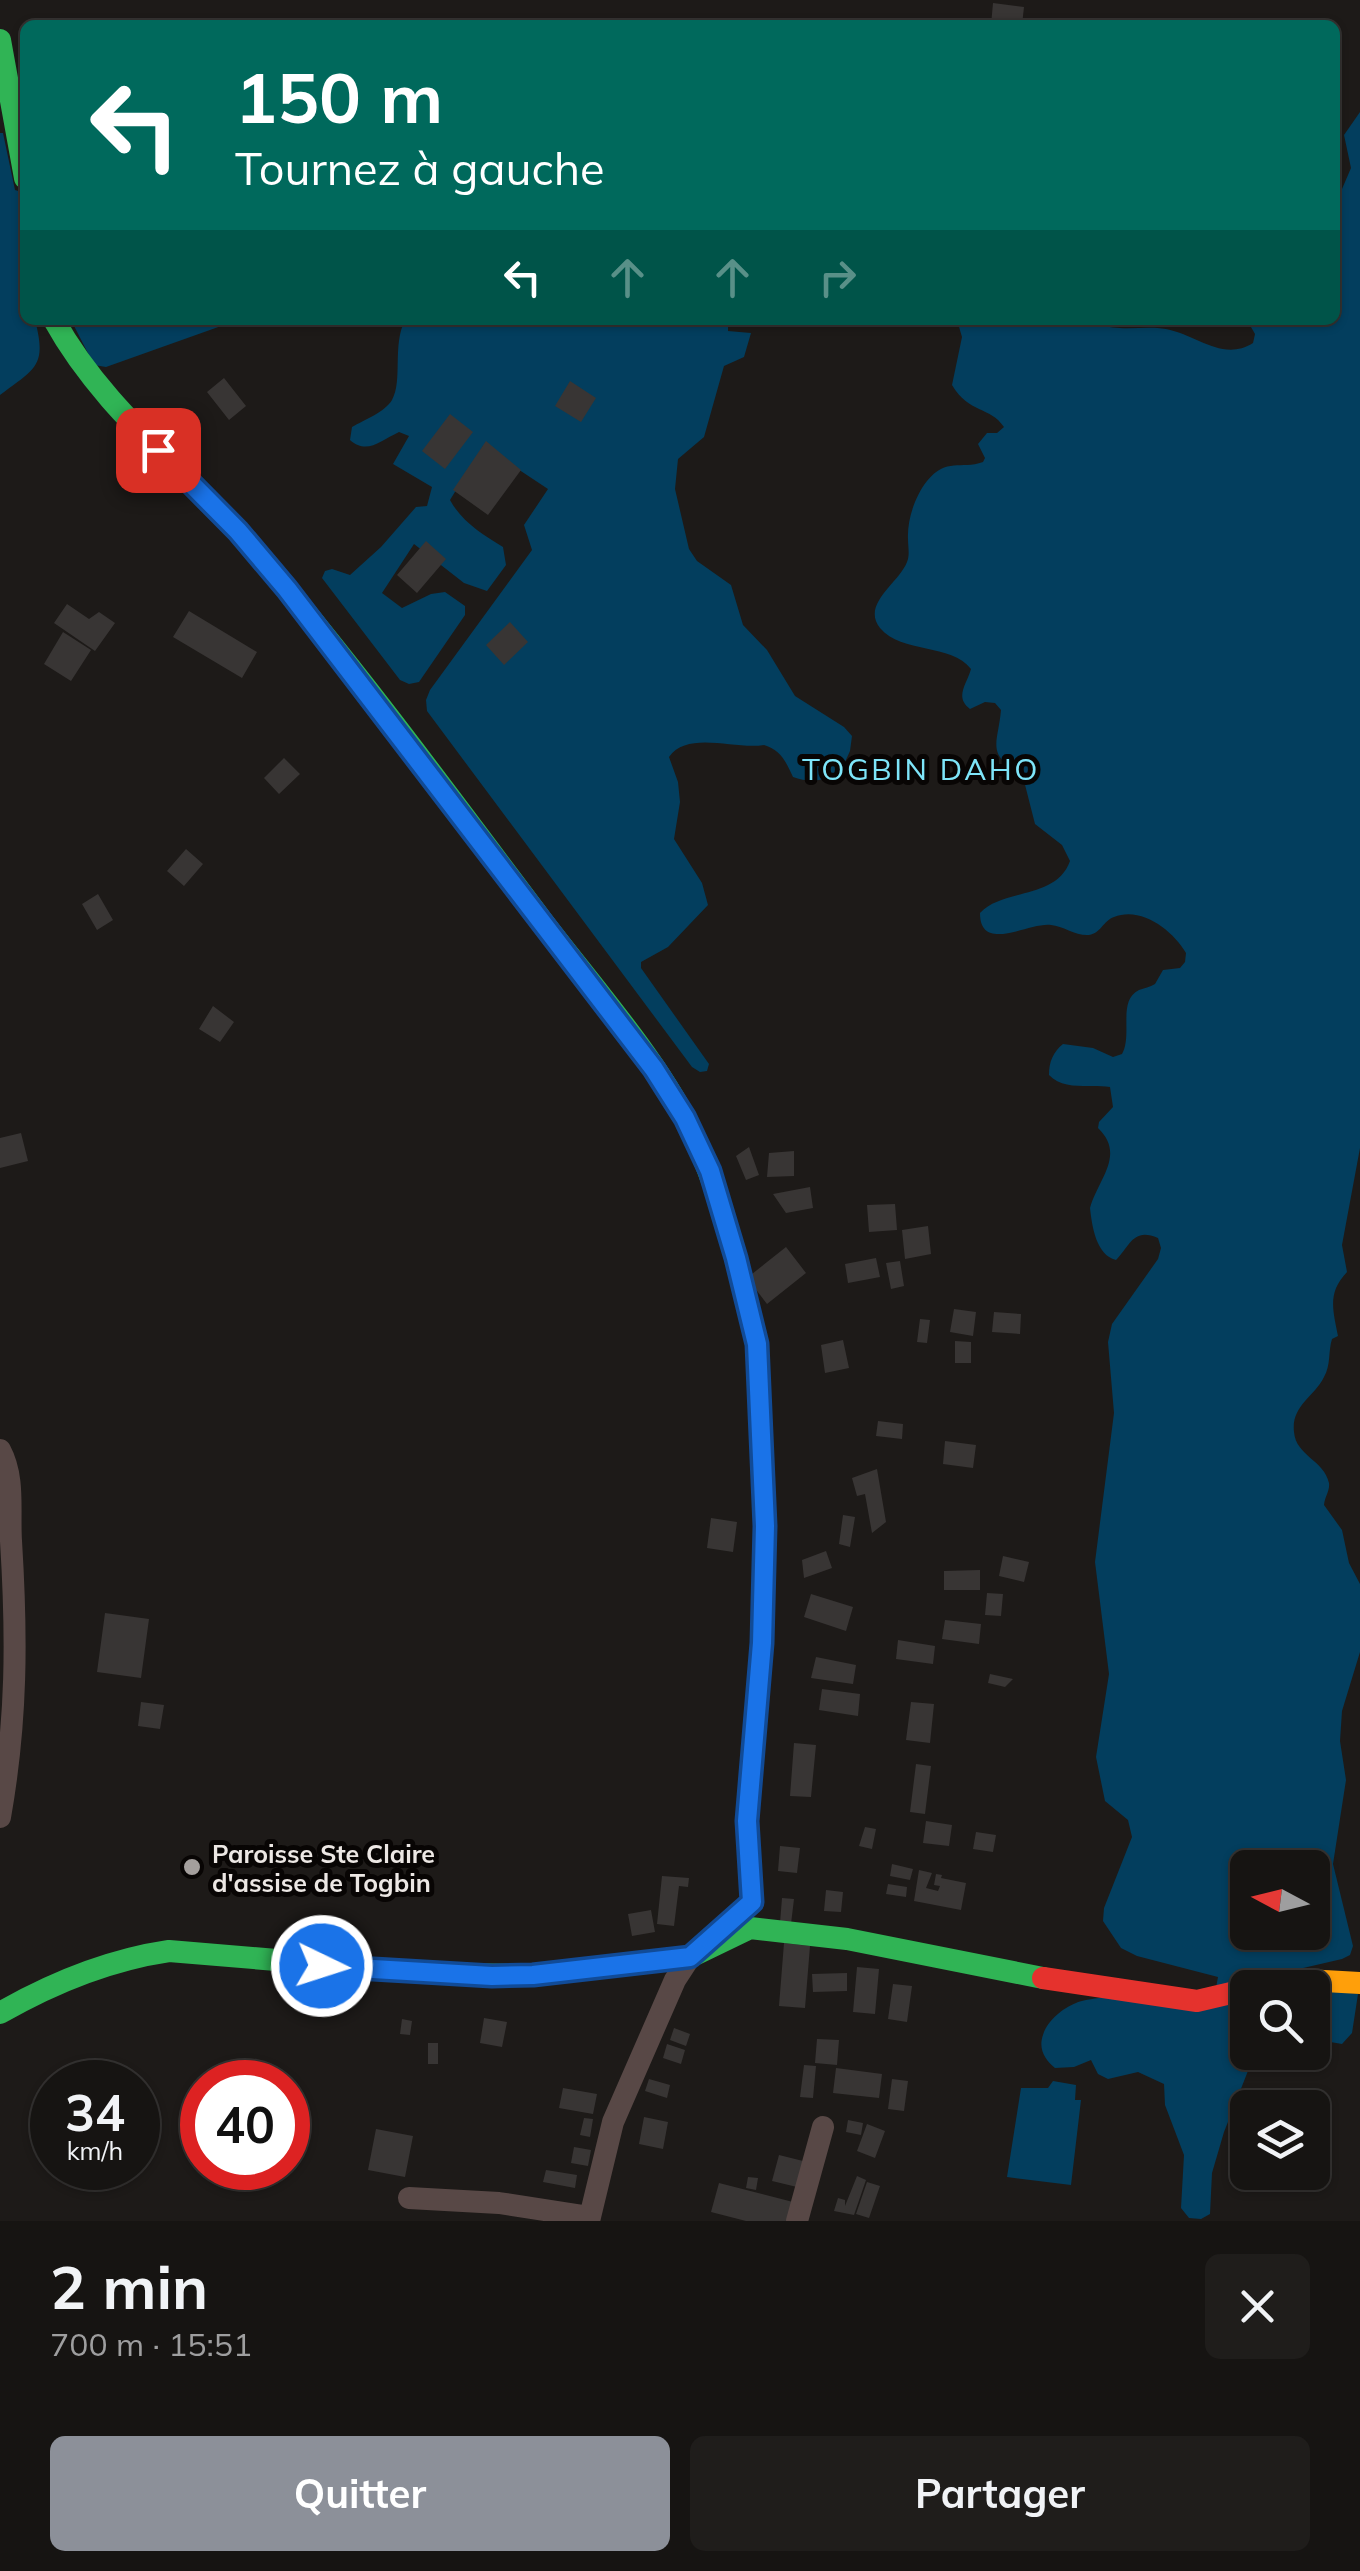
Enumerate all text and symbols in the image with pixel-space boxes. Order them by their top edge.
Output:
text: 150 m [235,53,443,141]
icon: left [70,60,200,190]
text: Tournez à gauche [235,140,605,196]
icon: left [495,250,550,305]
icon: ahead [600,250,655,305]
icon: ahead [705,250,760,305]
icon: right [810,250,865,305]
pin [116,408,201,493]
icon: arrive [131,423,186,478]
district label: TOGBIN DAHO [802,750,1040,788]
place label: Paroisse Ste Claire d'assise de Togbin [212,1838,435,1898]
north arrow [1230,1850,1330,1950]
map controls [1230,1850,1330,2190]
marker: Paroisse Ste Claire d'assise de Togbin [181,1856,203,1878]
position arrow [270,1914,374,2018]
button: search [1230,1970,1330,2070]
speed limit sign: 40 [180,2060,310,2190]
text: 34 [65,2081,125,2144]
button: layers [1230,2090,1330,2190]
text: km/h [67,2135,123,2166]
text: 2 min [50,2249,208,2324]
button: close [1205,2254,1310,2359]
text: 700 m · 15:51 [50,2324,252,2364]
button: Quitter [50,2436,670,2551]
button: Partager [690,2436,1310,2551]

